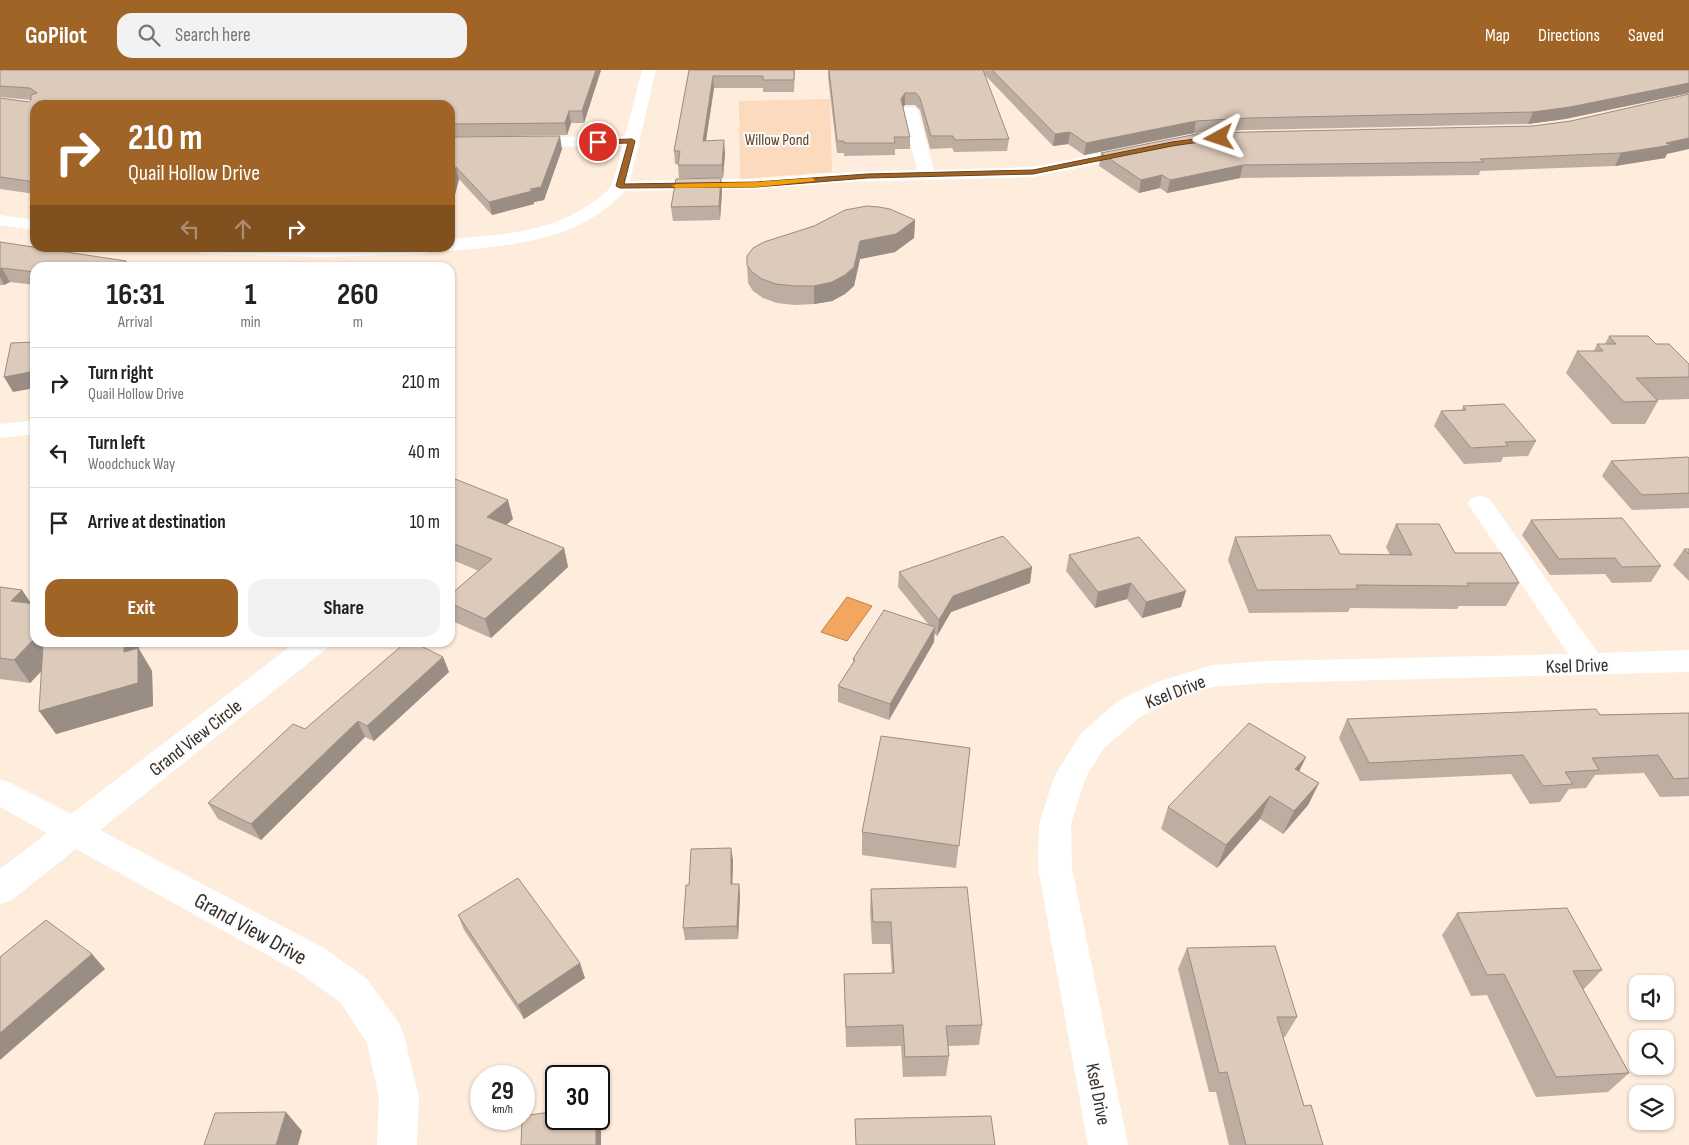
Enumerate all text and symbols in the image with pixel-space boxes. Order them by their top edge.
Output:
search box [117,13,467,58]
text: GoPilot [25,21,87,50]
icon: search [135,21,163,49]
text: Search here [175,24,251,47]
text: Map [1485,25,1510,46]
text: Directions [1538,25,1600,46]
text: Saved [1628,25,1664,46]
position arrow [1192,111,1244,163]
text: 210 m [128,117,202,160]
icon: right [45,120,110,185]
pin [577,121,619,163]
icon: arrive [584,128,612,156]
park label: Willow Pond [745,131,809,150]
text: Quail Hollow Drive [128,160,260,187]
icon: left [176,215,204,243]
icon: ahead [229,215,257,243]
icon: right [282,215,310,243]
text: 16:31 [106,277,164,313]
text: 1 [245,277,256,313]
text: 260 [337,277,379,313]
text: Arrival [118,313,152,332]
text: min [241,313,261,332]
text: m [353,313,363,332]
text: Turn right [88,362,153,385]
icon: right [45,369,73,397]
text: 210 m [402,371,440,394]
text: Quail Hollow Drive [88,385,184,404]
text: Turn left [88,432,145,455]
icon: left [45,439,73,467]
text: 40 m [408,441,440,464]
text: Woodchuck Way [88,455,175,474]
icon: arrive [45,509,73,537]
text: Arrive at destination [88,511,226,534]
text: 10 m [410,511,440,534]
button: Exit [45,579,238,637]
button: Share [248,579,440,637]
street label: Ksel Drive [1545,654,1609,679]
street label: Ksel Drive [1142,670,1209,714]
street label: Grand View Circle [145,695,247,781]
street label: Grand View Drive [189,887,311,971]
map controls [1629,975,1674,1130]
button: sound [1629,975,1674,1020]
button: search [1629,1030,1674,1075]
street label: Ksel Drive [1080,1061,1115,1127]
speed limit sign: 30 [545,1065,610,1130]
text: 29 [491,1076,514,1107]
button: layers [1629,1085,1674,1130]
text: km/h [492,1102,513,1117]

